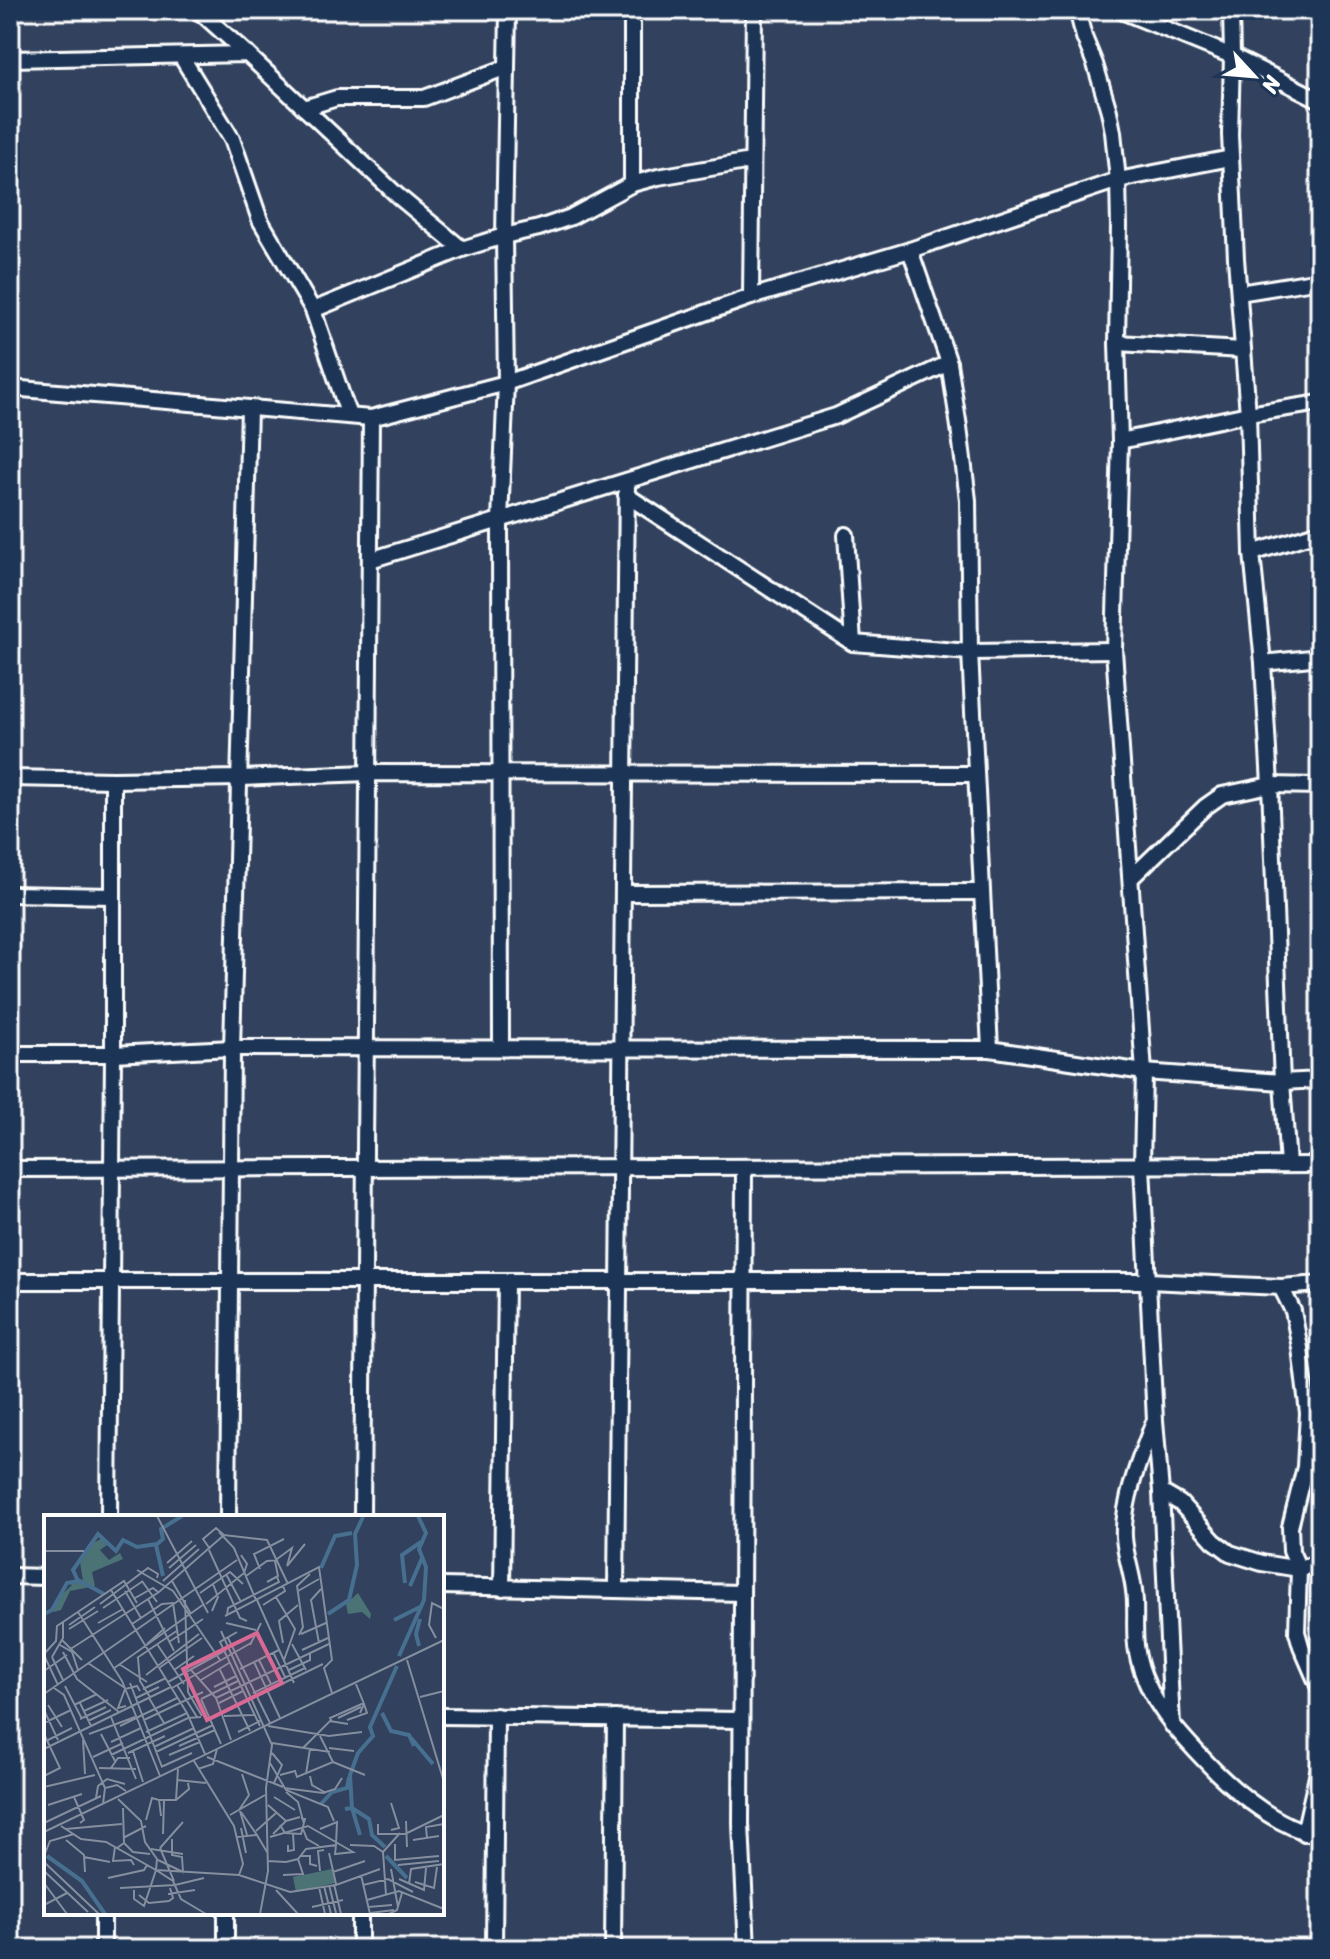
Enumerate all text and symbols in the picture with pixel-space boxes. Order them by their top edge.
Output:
north arrow [1214,36,1294,116]
text: N [1250,68,1293,101]
inset map [44,1515,444,1915]

